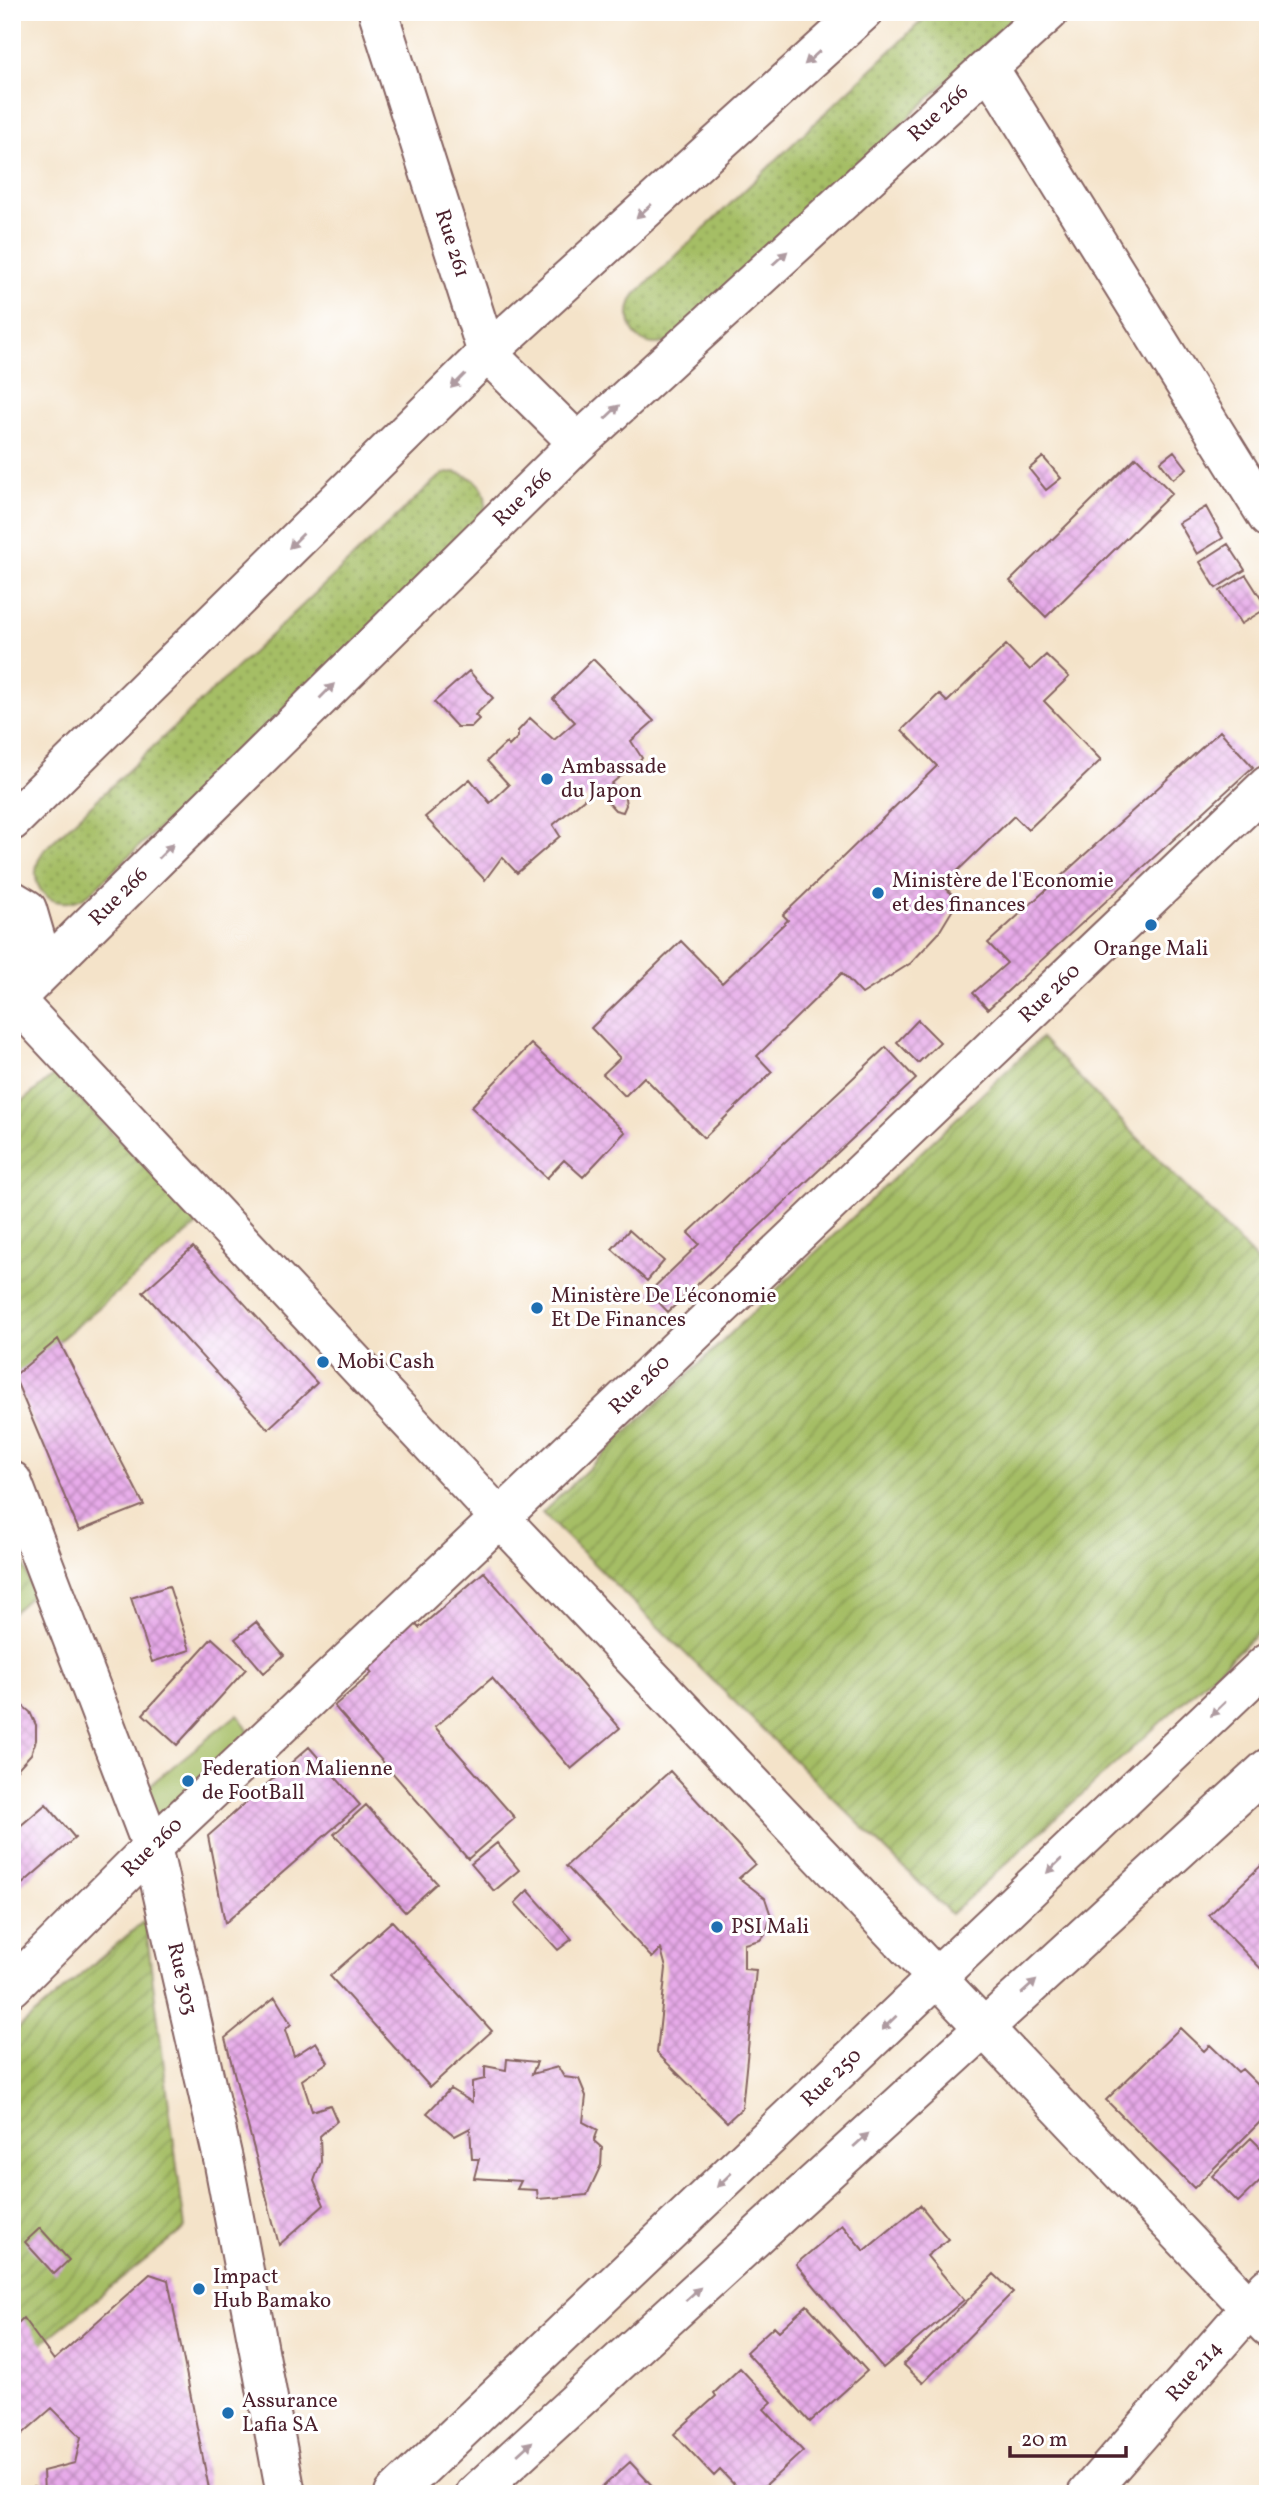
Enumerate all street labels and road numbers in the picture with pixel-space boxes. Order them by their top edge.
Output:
street label: Rue 266 [902,78,975,149]
street label: Rue 261 [427,205,477,281]
street label: Rue 266 [487,462,559,533]
street label: Rue 266 [83,861,155,933]
street label: Rue 260 [1013,957,1087,1030]
street label: Rue 260 [603,1348,677,1421]
street label: Rue 260 [115,1811,189,1884]
street label: Rue 303 [160,1940,204,2018]
street label: Rue 250 [795,2042,868,2114]
street label: Rue 214 [1160,2335,1229,2408]

